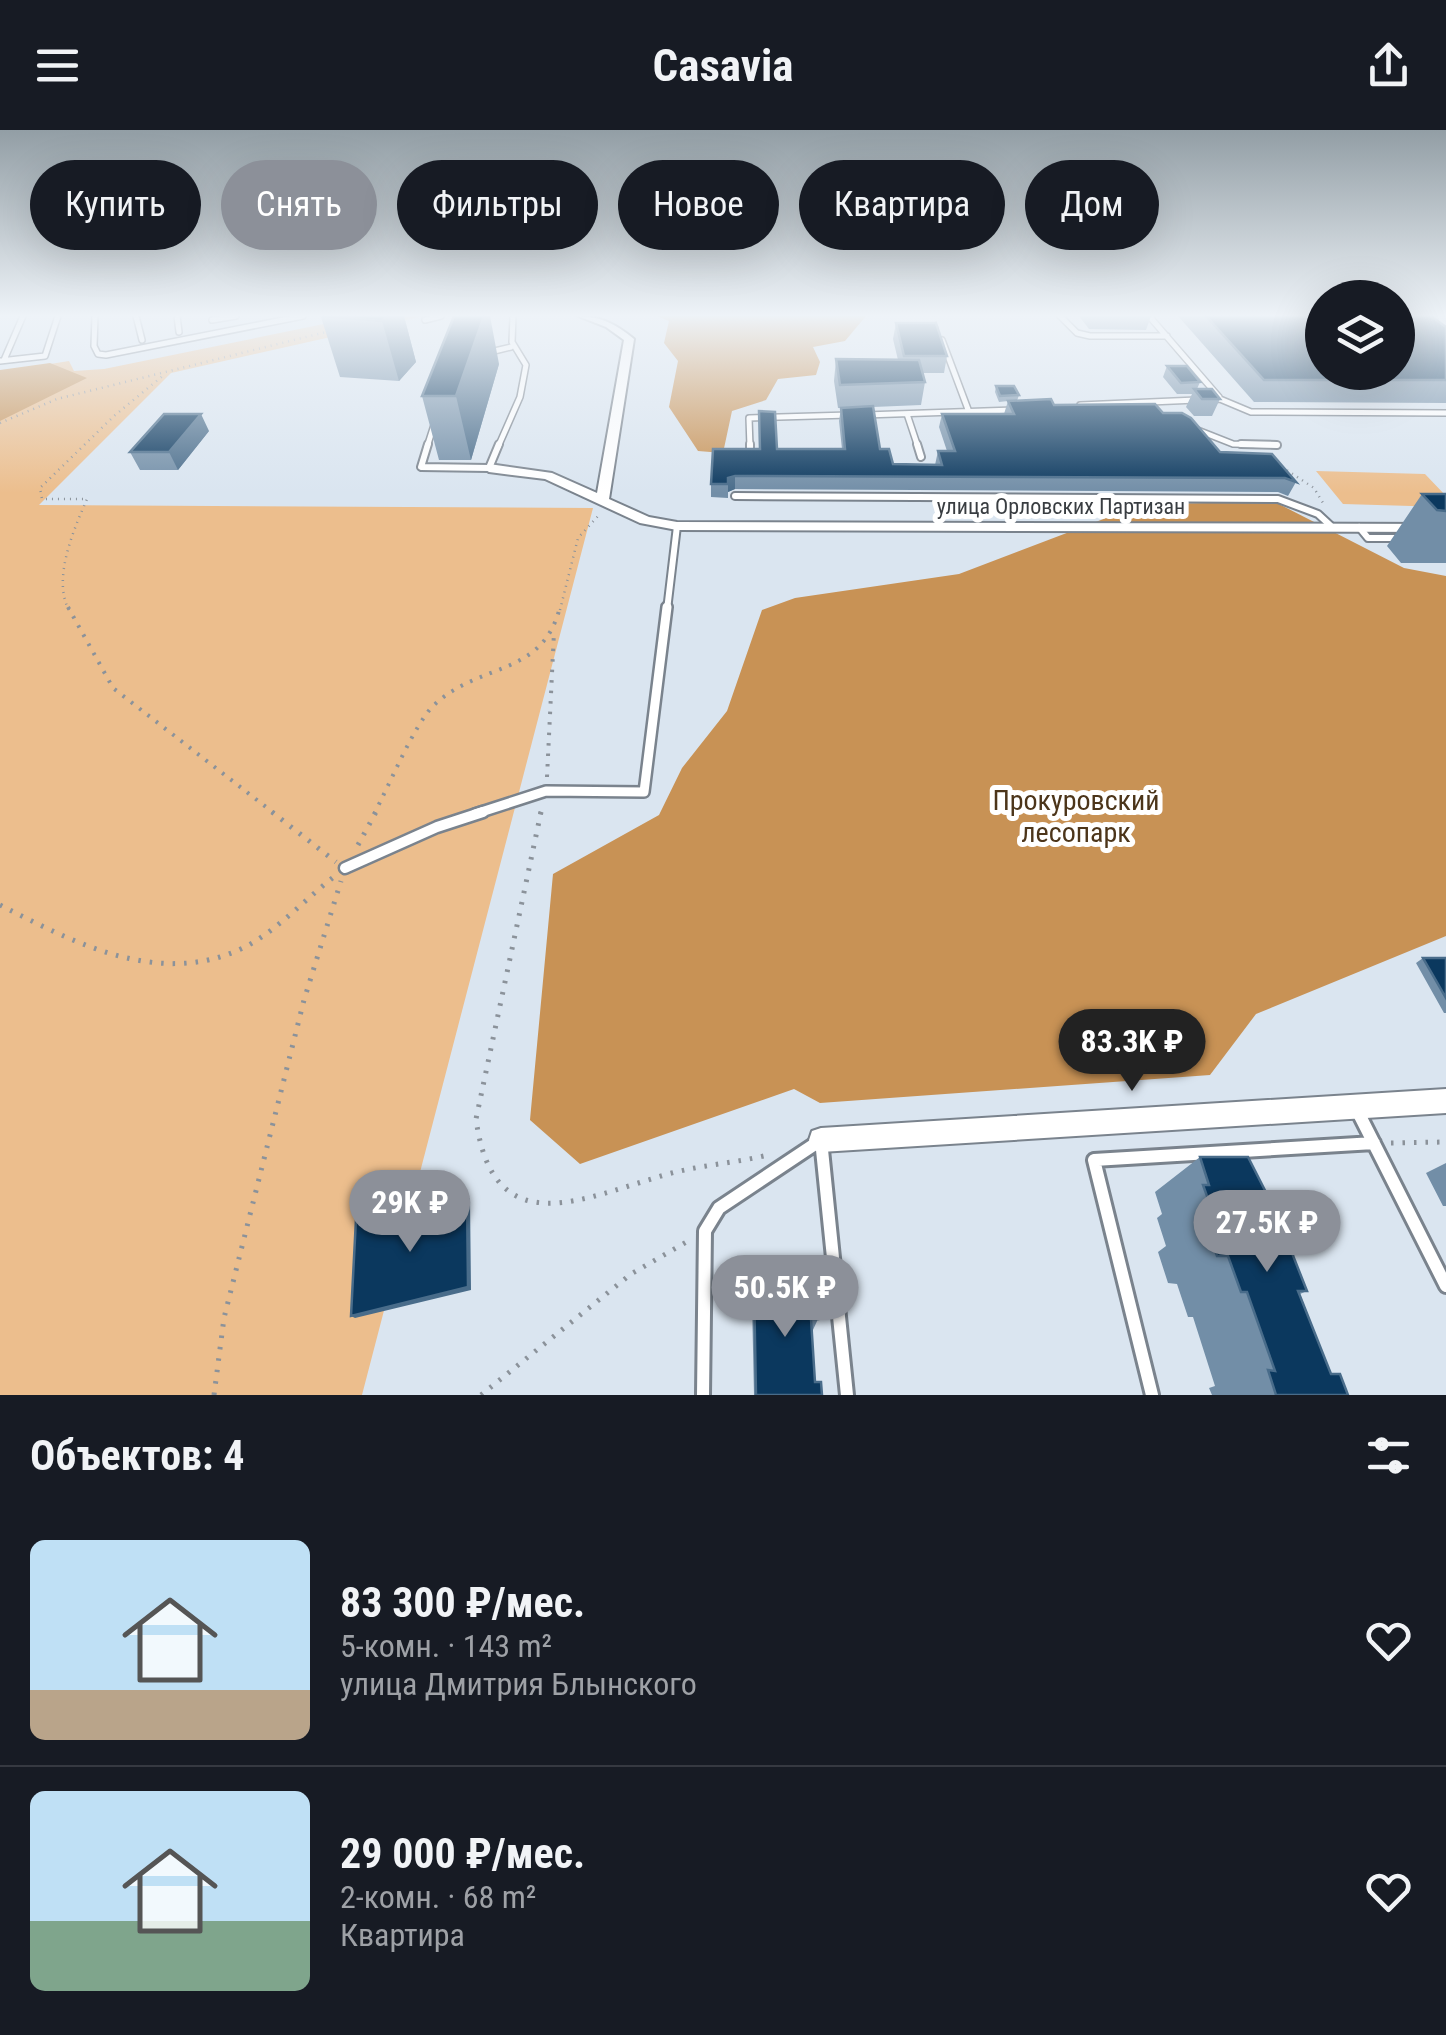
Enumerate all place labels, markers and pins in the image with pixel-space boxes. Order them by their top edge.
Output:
pin: 83.3K ₽ [1040,1009,1224,1094]
pin: 29K ₽ [340,1170,480,1255]
pin: 27.5K ₽ [1175,1190,1359,1275]
pin: 50.5K ₽ [693,1255,877,1340]

